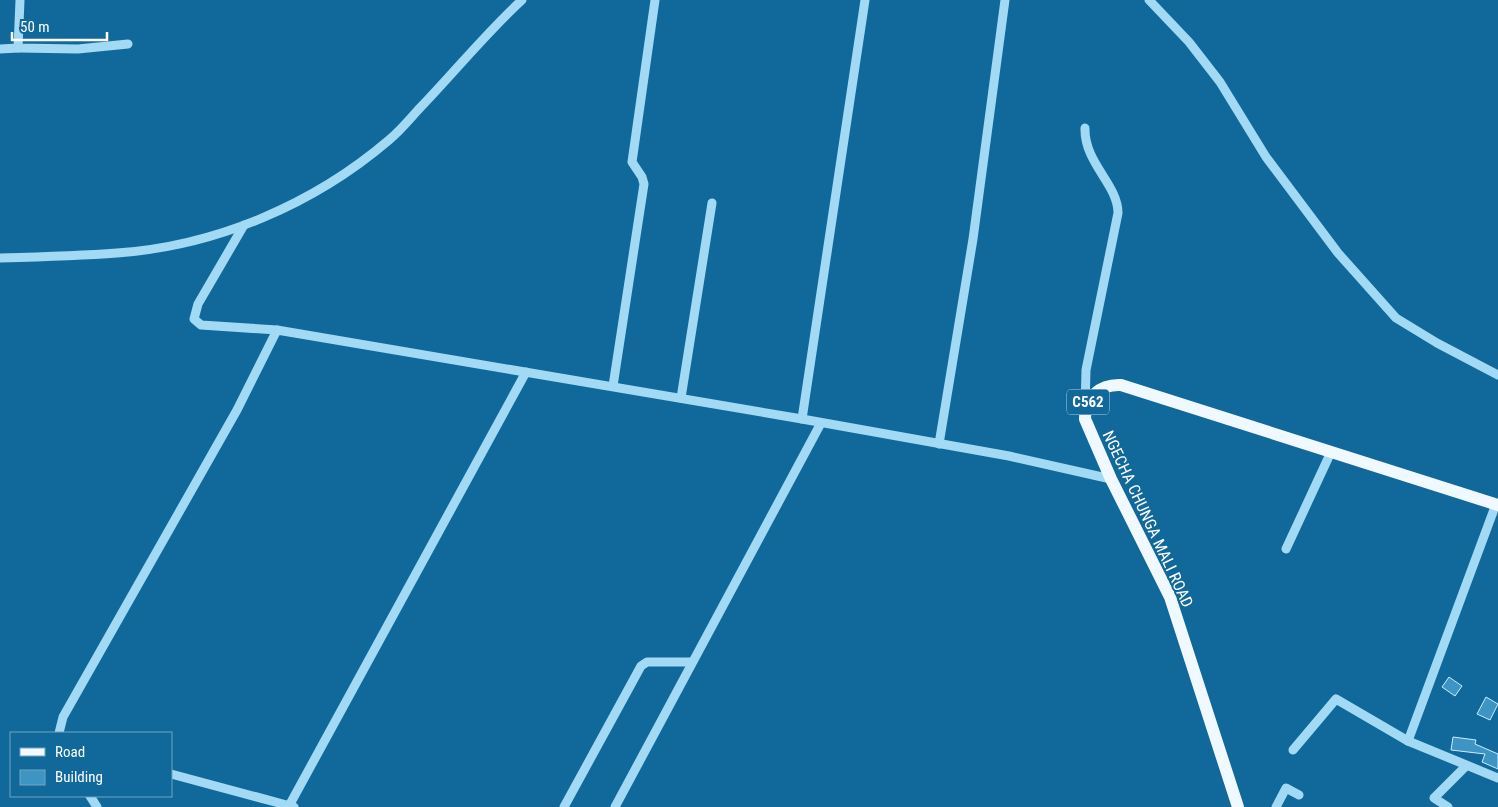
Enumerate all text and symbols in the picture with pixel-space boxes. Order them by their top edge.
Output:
scale bar [12,10,108,42]
text: 50 m [20,18,50,36]
road number: C562 [1067,390,1109,414]
street label: NGECHA CHUNGA MALI ROAD [1099,428,1197,610]
legend [10,732,172,797]
text: Road [55,743,85,761]
text: Building [55,768,103,786]

